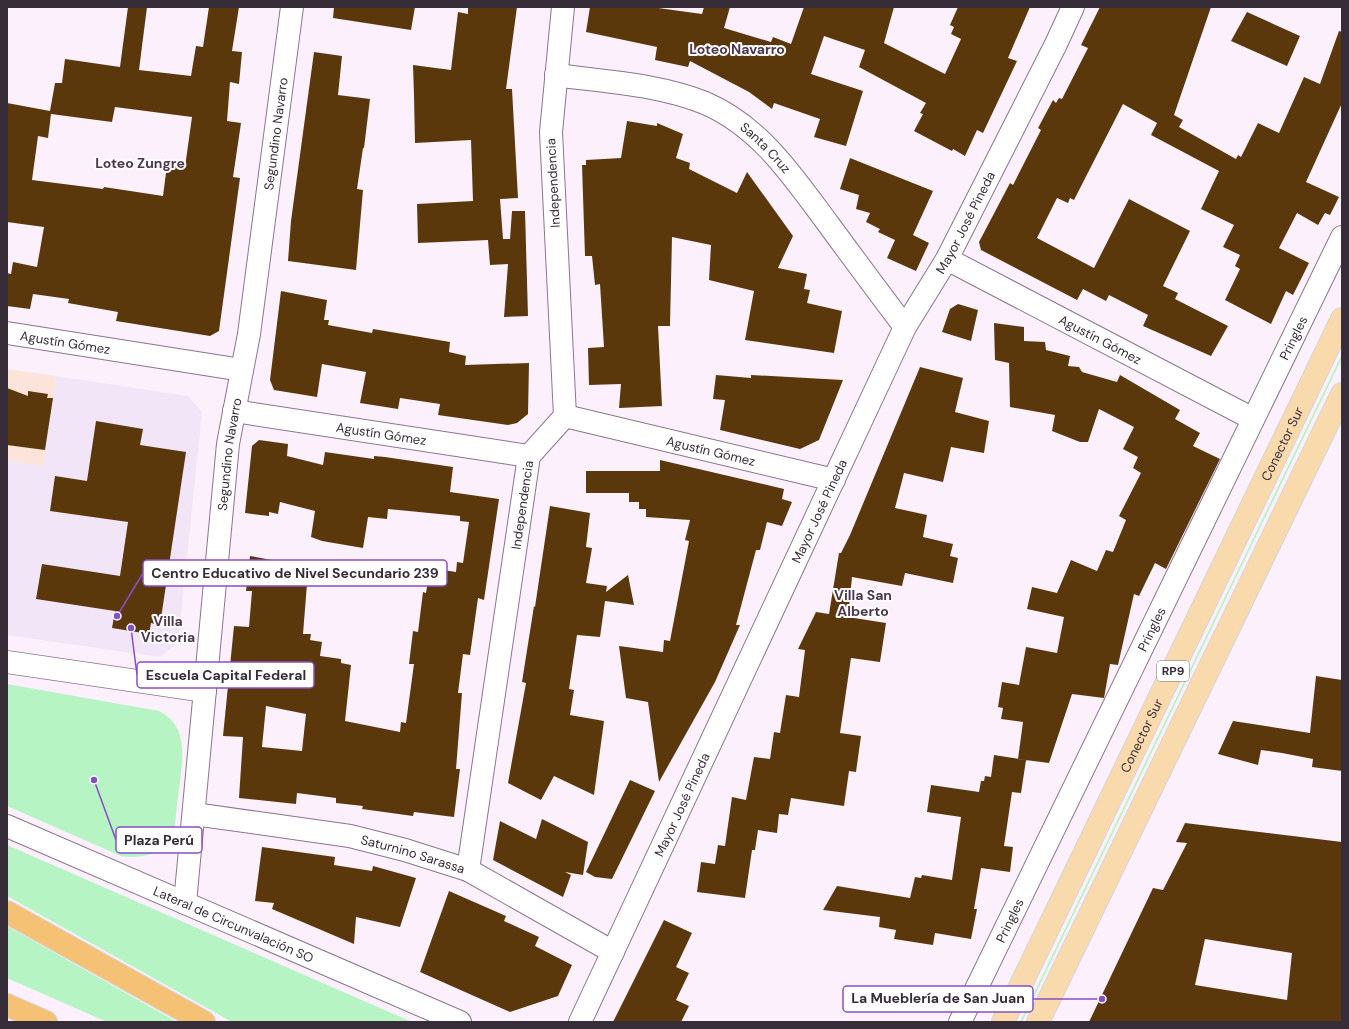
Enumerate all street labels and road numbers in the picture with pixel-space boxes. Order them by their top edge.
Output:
street label: Segundino Navarro [260,76,291,191]
street label: Santa Cruz [737,118,795,176]
street label: Independencia [542,138,564,228]
street label: Mayor José Pineda [932,168,999,277]
street label: Agustín Gómez [1056,311,1145,368]
street label: Pringles [1275,313,1311,363]
street label: Agustín Gómez [19,327,112,358]
street label: Segundino Navarro [213,396,245,511]
street label: Conector Sur [1257,404,1307,483]
street label: Agustín Gómez [335,418,428,449]
street label: Agustín Gómez [665,432,757,470]
street label: Mayor José Pineda [787,456,851,566]
street label: Independencia [507,459,537,551]
street label: Pringles [1133,604,1169,654]
road number: RP9 [1157,661,1189,681]
street label: Conector Sur [1116,696,1166,775]
street label: Mayor José Pineda [650,750,713,859]
street label: Saturnino Sarassa [359,831,467,877]
street label: Lateral de Circunvalación SO [151,882,316,966]
street label: Pringles [992,896,1027,945]

